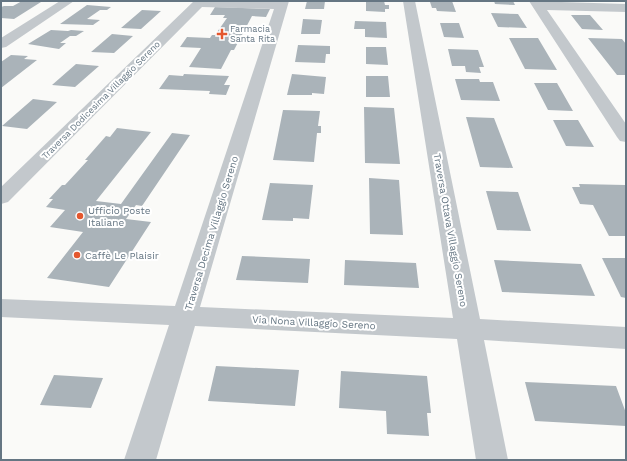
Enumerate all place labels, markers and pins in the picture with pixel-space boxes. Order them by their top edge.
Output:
place label: Farmacia Santa Rita [230,24,275,44]
marker: Farmacia Santa Rita [217,29,227,39]
place label: Ufficio Poste Italiane [88,205,151,228]
marker: Ufficio Poste Italiane [75,211,85,221]
marker: Caffè Le Plaisir [72,250,82,260]
place label: Caffè Le Plaisir [85,250,159,261]

